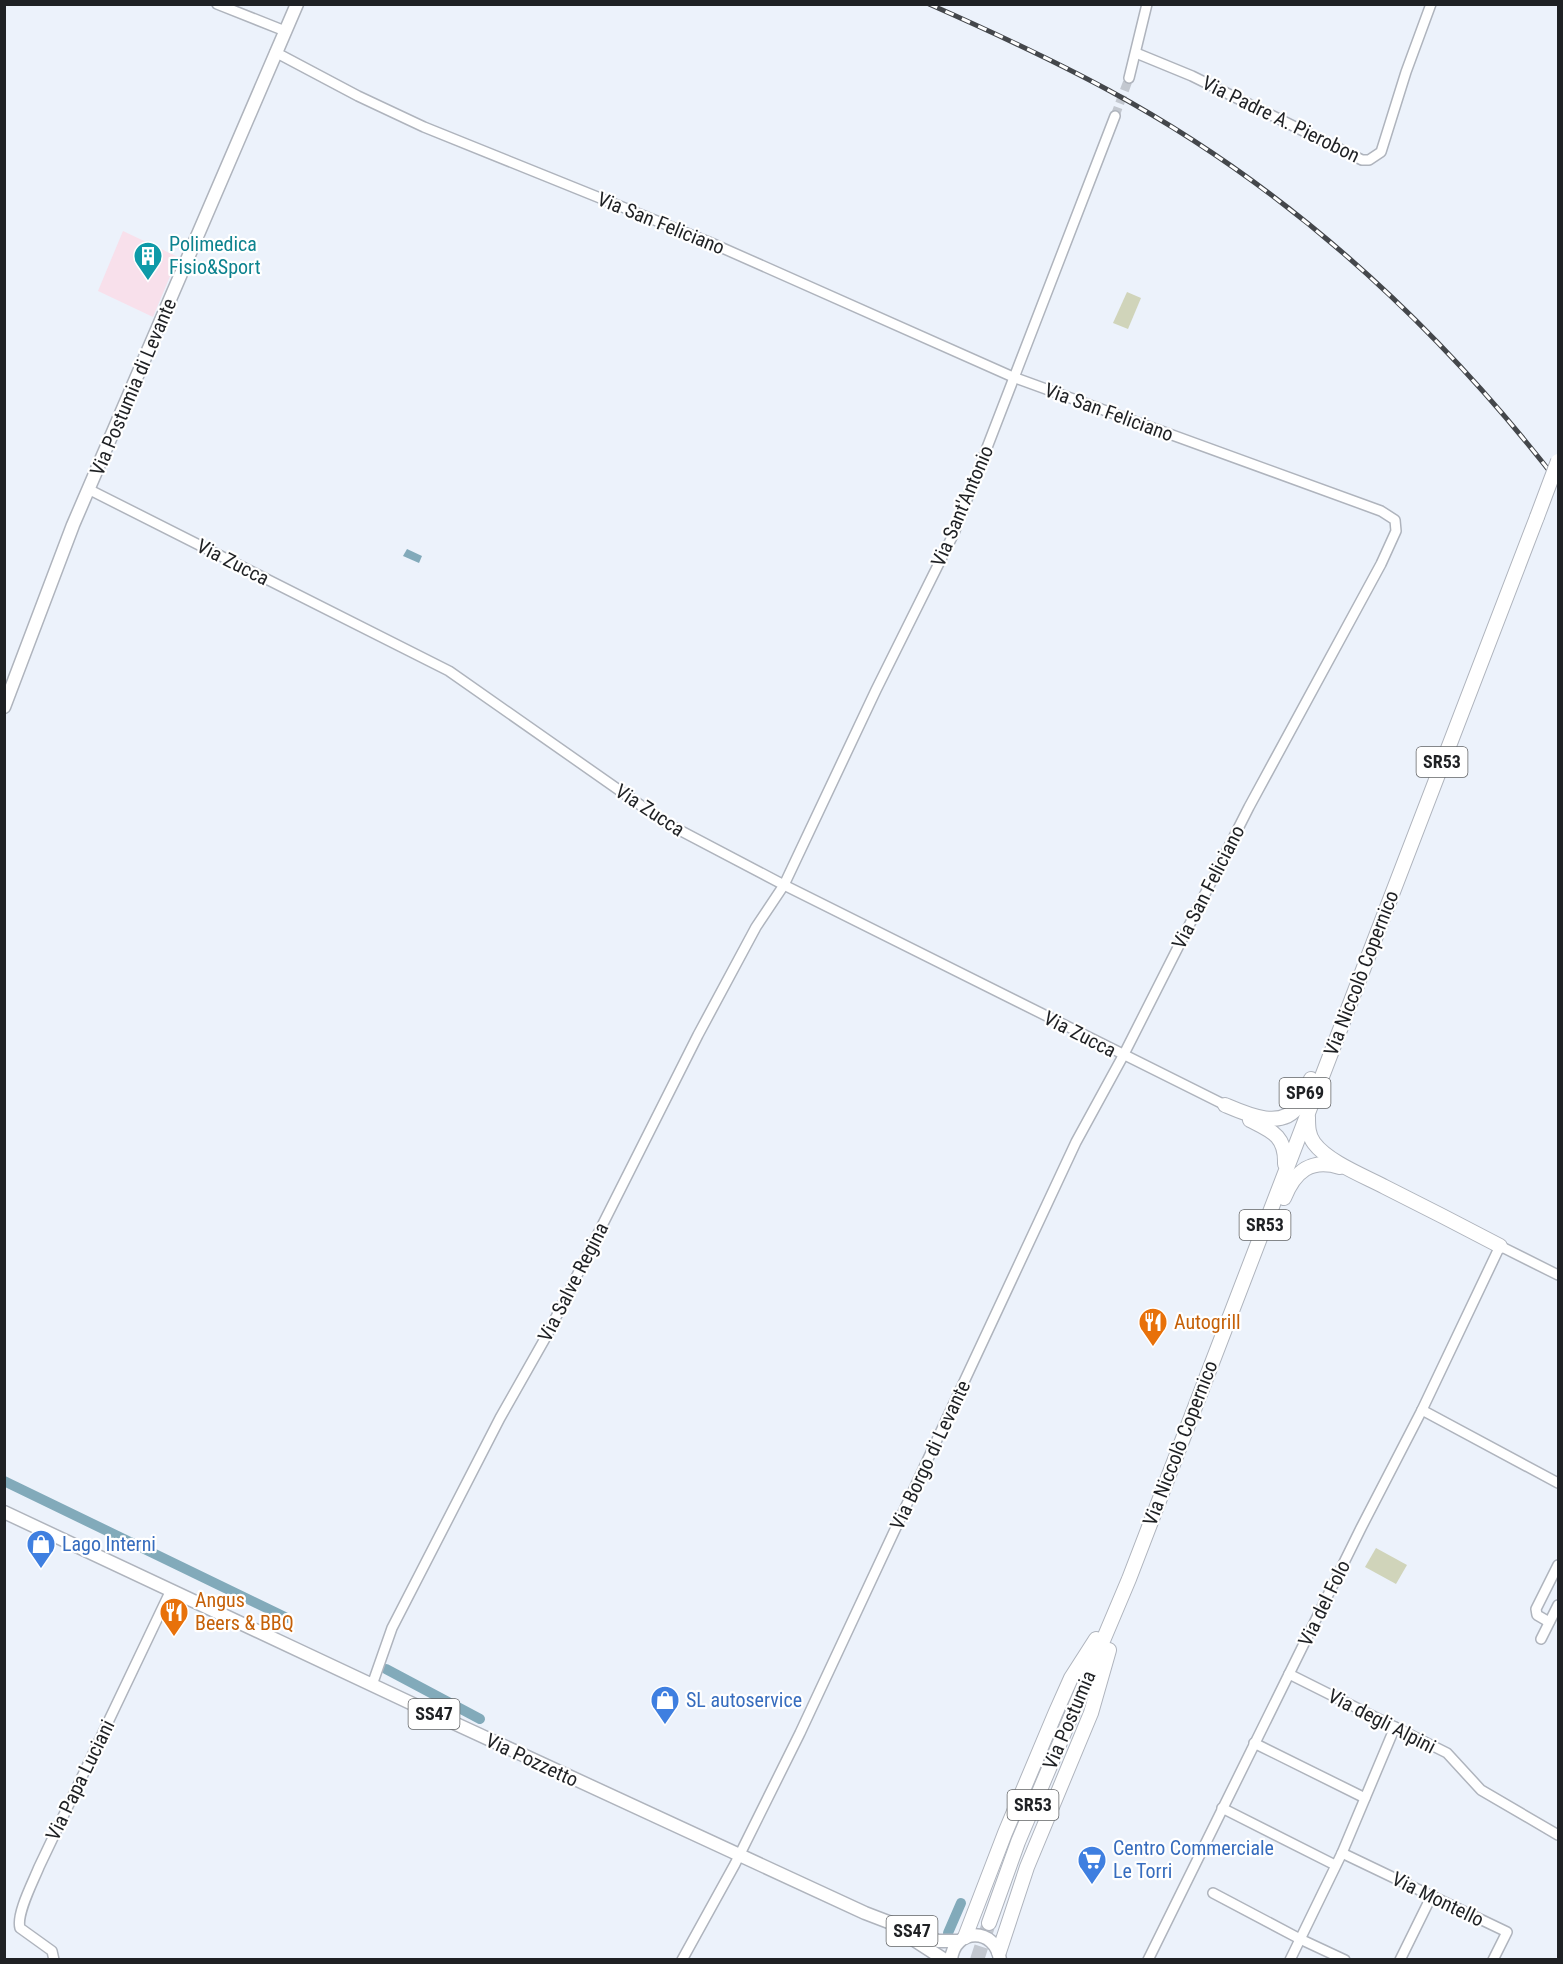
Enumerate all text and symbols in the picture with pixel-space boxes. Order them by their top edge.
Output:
street label: Via Padre A. Pierobon [1198,70,1364,168]
street label: Via San Feliciano [594,187,728,259]
place label: Polimedica Fisio&Sport [169,232,261,279]
building icon: Polimedica Fisio&Sport [132,240,164,282]
street label: Via Postumia di Levante [85,295,181,479]
street label: Via San Feliciano [1041,378,1177,446]
street label: Via Sant'Antonio [926,442,998,570]
street label: Via Zucca [193,534,273,590]
road number: SR53 [1416,747,1468,777]
street label: Via Zucca [611,779,689,841]
street label: Via San Feliciano [1167,821,1249,953]
street label: Via Niccolò Copernico [1318,887,1404,1059]
street label: Via Zucca [1040,1006,1120,1062]
road number: SP69 [1280,1078,1330,1108]
road number: SR53 [1240,1210,1290,1240]
street label: Via Salve Regina [533,1218,613,1346]
restaurant icon: Autogrill [1137,1306,1169,1348]
place label: Autogrill [1174,1310,1241,1334]
street label: Via Niccolò Copernico [1137,1357,1223,1529]
street label: Via Borgo di Levante [885,1376,975,1534]
shop icon: Lago Interni [25,1528,57,1570]
place label: Lago Interni [62,1532,156,1556]
street label: Via del Folo [1293,1556,1355,1650]
place label: Angus Beers & BBQ [195,1588,294,1635]
restaurant icon: Angus Beers & BBQ [158,1596,190,1638]
street label: Via Postumia [1037,1667,1101,1773]
shop icon: SL autoservice [649,1684,681,1726]
street label: Via degli Alpini [1324,1684,1440,1758]
place label: SL autoservice [686,1688,802,1712]
road number: SS47 [408,1699,460,1729]
street label: Via Papa Luciani [41,1716,119,1844]
street label: Via Pozzetto [482,1728,582,1792]
road number: SR53 [1008,1790,1058,1820]
place label: Centro Commerciale Le Torri [1113,1836,1274,1883]
supermarket icon: Centro Commerciale Le Torri [1076,1844,1108,1886]
street label: Via Montello [1388,1866,1488,1932]
road number: SS47 [886,1916,938,1946]

